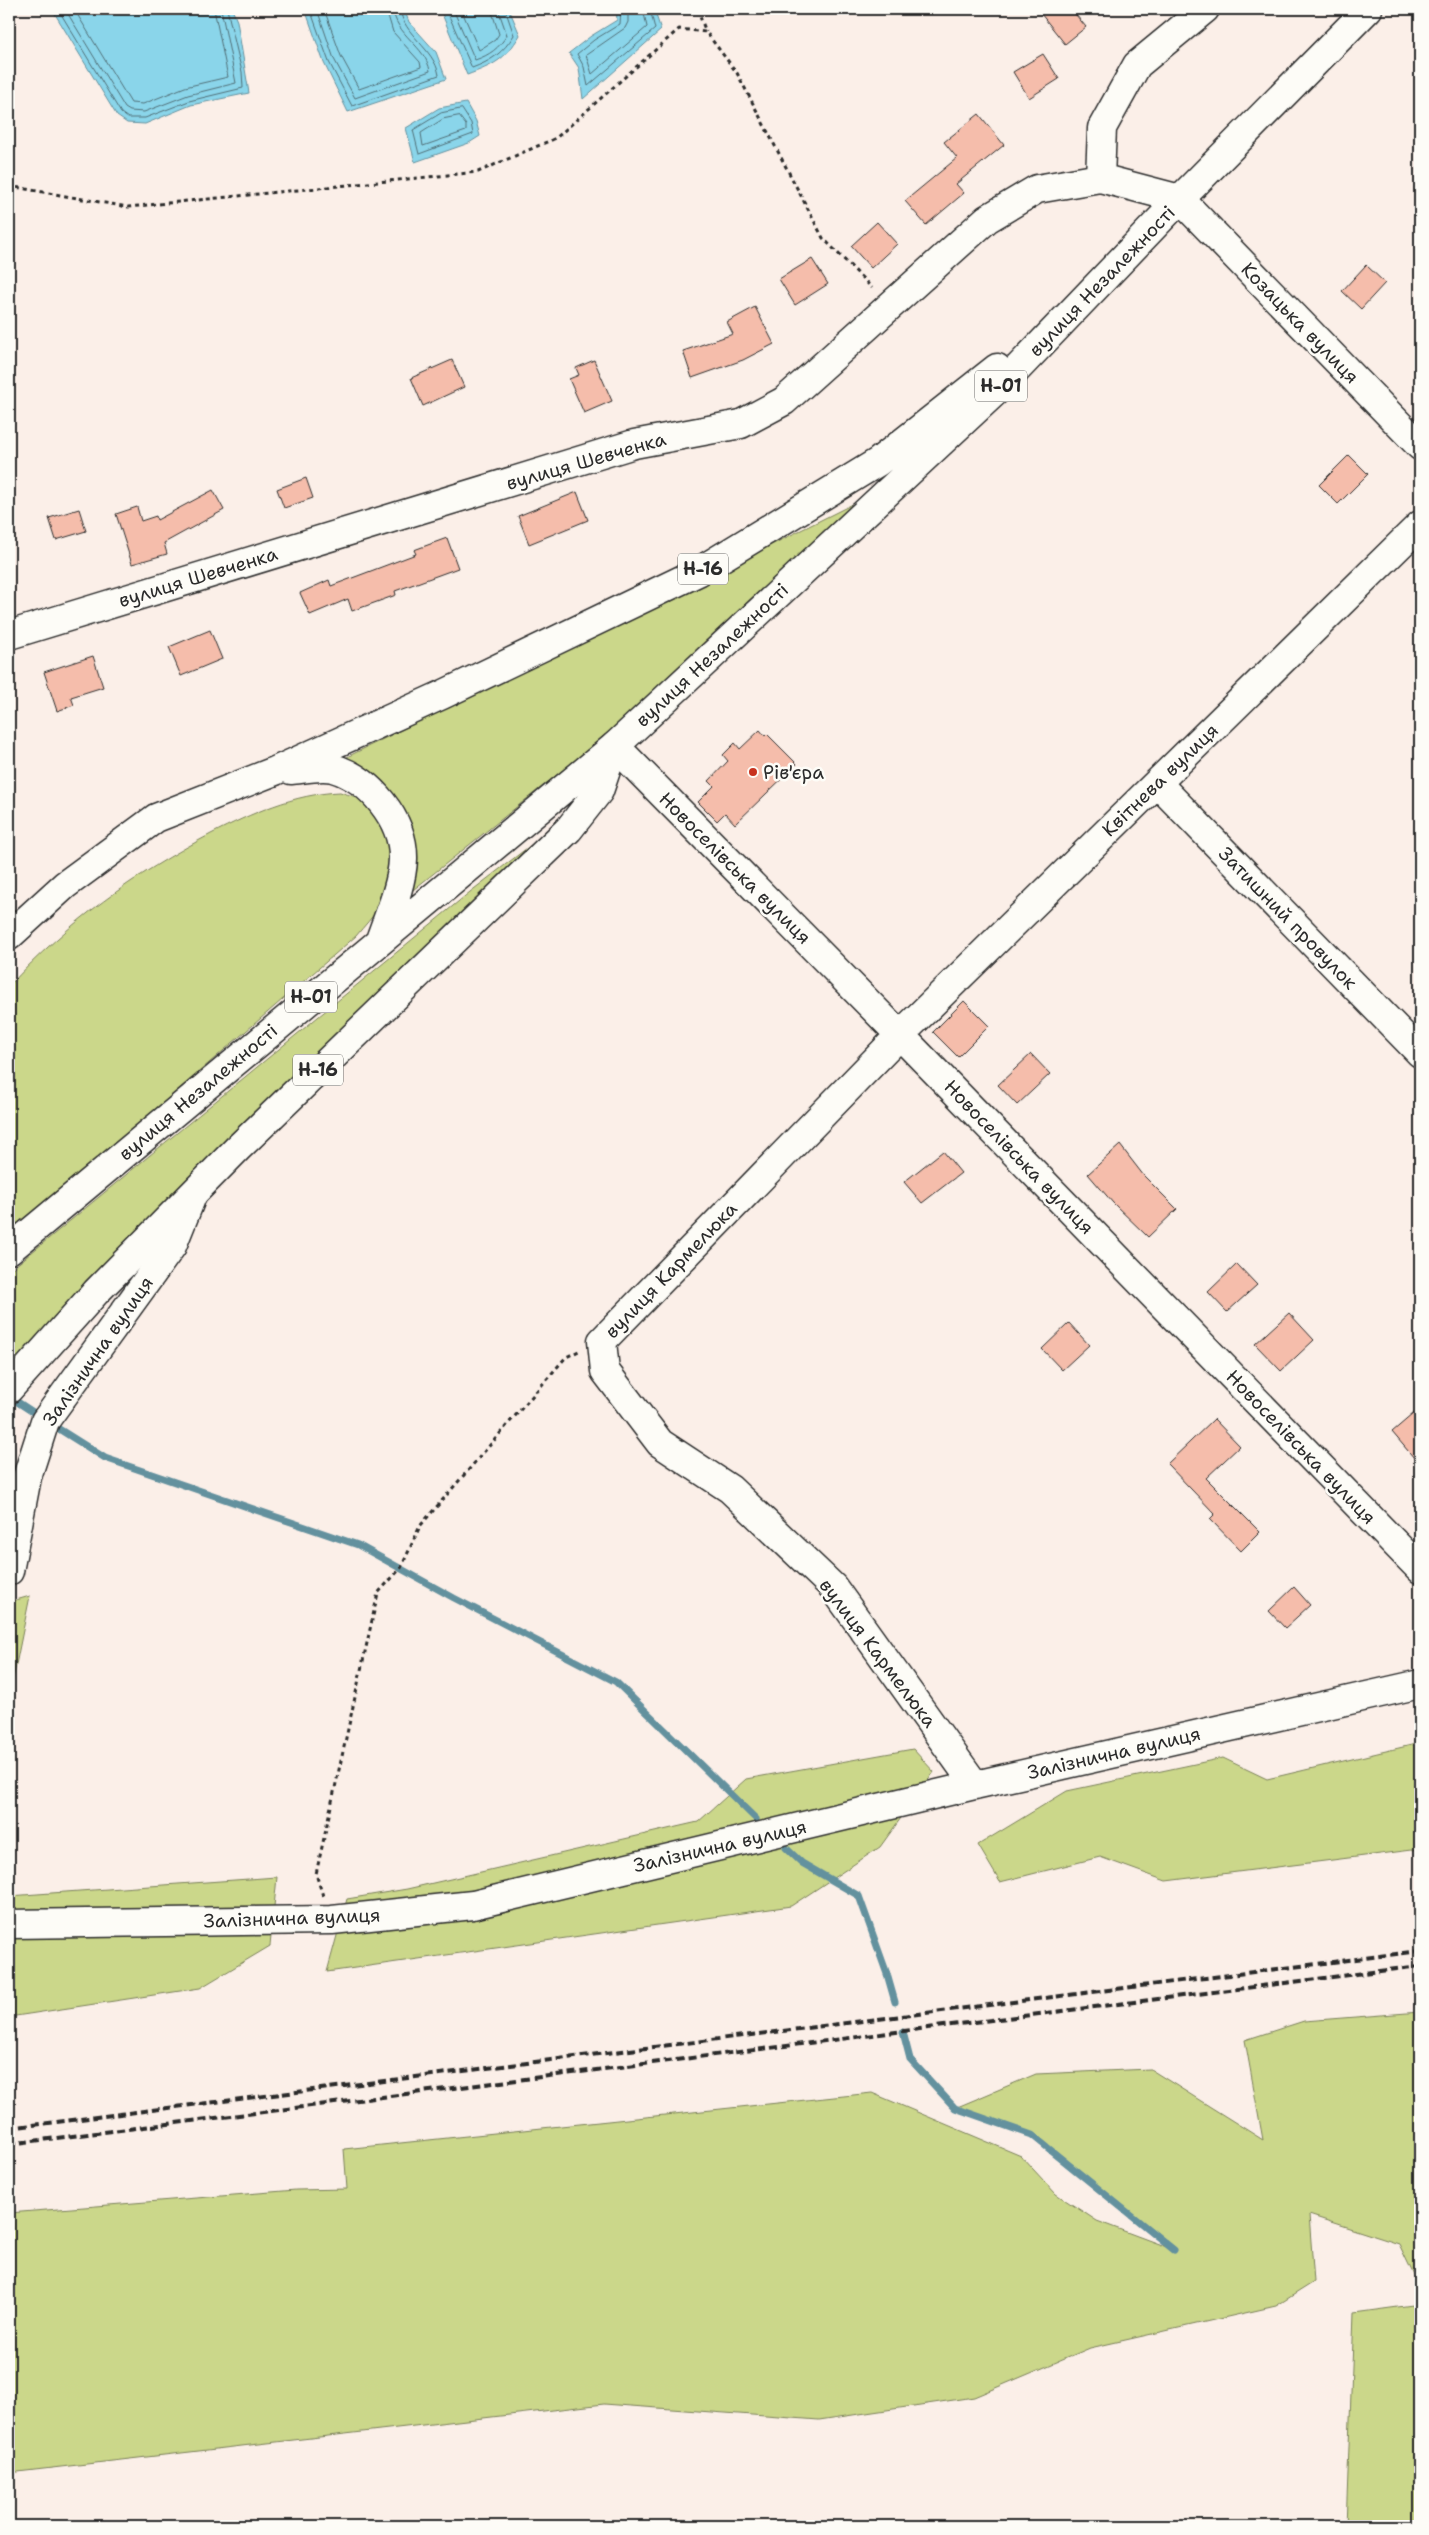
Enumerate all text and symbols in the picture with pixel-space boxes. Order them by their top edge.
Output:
street label: вулиця Незалежності [1023,200,1181,362]
street label: Козацька вулиця [1236,257,1364,389]
road number: Н-01 [975,371,1027,402]
street label: вулиця Шевченка [503,426,669,496]
street label: вулиця Шевченка [116,541,281,613]
road number: Н-16 [678,554,728,584]
street label: вулиця Незалежності [630,577,794,733]
street label: Квітнева вулиця [1096,718,1224,842]
place label: Рів'єра [763,760,824,785]
marker: Рів'єра [747,766,759,778]
street label: Новоселівська вулиця [653,786,817,950]
street label: Затишний провулок [1213,841,1363,995]
road number: Н-01 [285,982,337,1012]
street label: вулиця Незалежності [113,1018,283,1166]
road number: Н-16 [293,1054,343,1086]
street label: Новоселівська вулиця [939,1074,1099,1240]
street label: вулиця Кармелюка [599,1196,743,1344]
street label: Залізнична вулиця [37,1271,159,1431]
street label: Новоселівська вулиця [1221,1364,1381,1530]
street label: вулиця Кармелюка [814,1573,942,1733]
street label: Залізнична вулиця [1025,1721,1203,1785]
street label: Залізнична вулиця [631,1814,809,1878]
street label: Залізнична вулиця [203,1902,381,1934]

